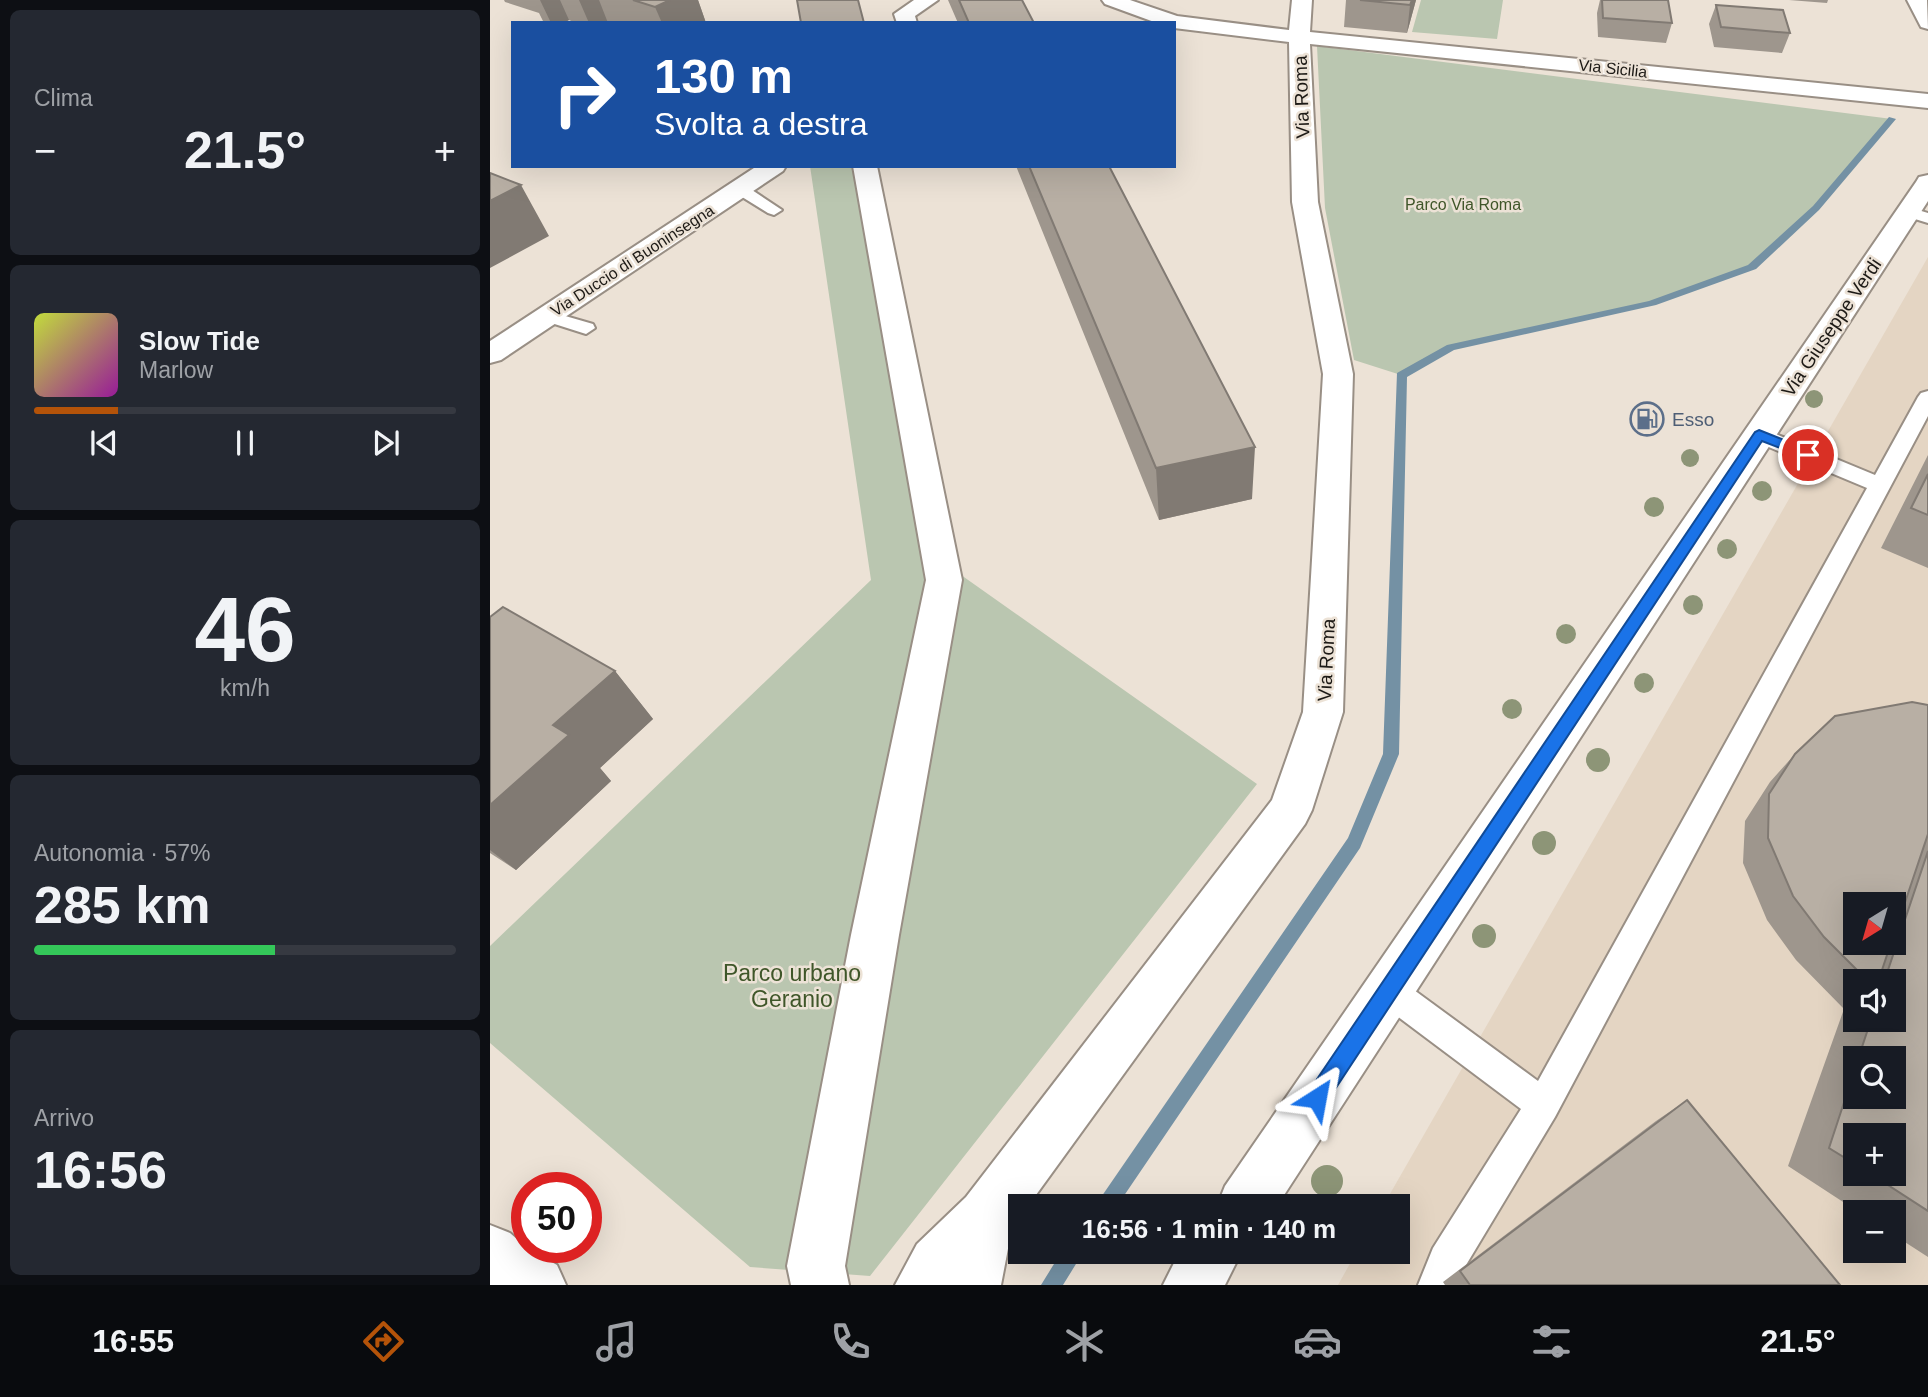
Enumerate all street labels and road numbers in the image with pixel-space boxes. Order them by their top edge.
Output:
street label: Via Roma [1290,55,1313,139]
street label: Via Sicilia [1578,56,1648,81]
street label: Via Duccio di Buoninsegna [548,201,717,320]
street label: Via Giuseppe Verdi [1777,254,1886,400]
street label: Via Roma [1314,618,1339,702]

